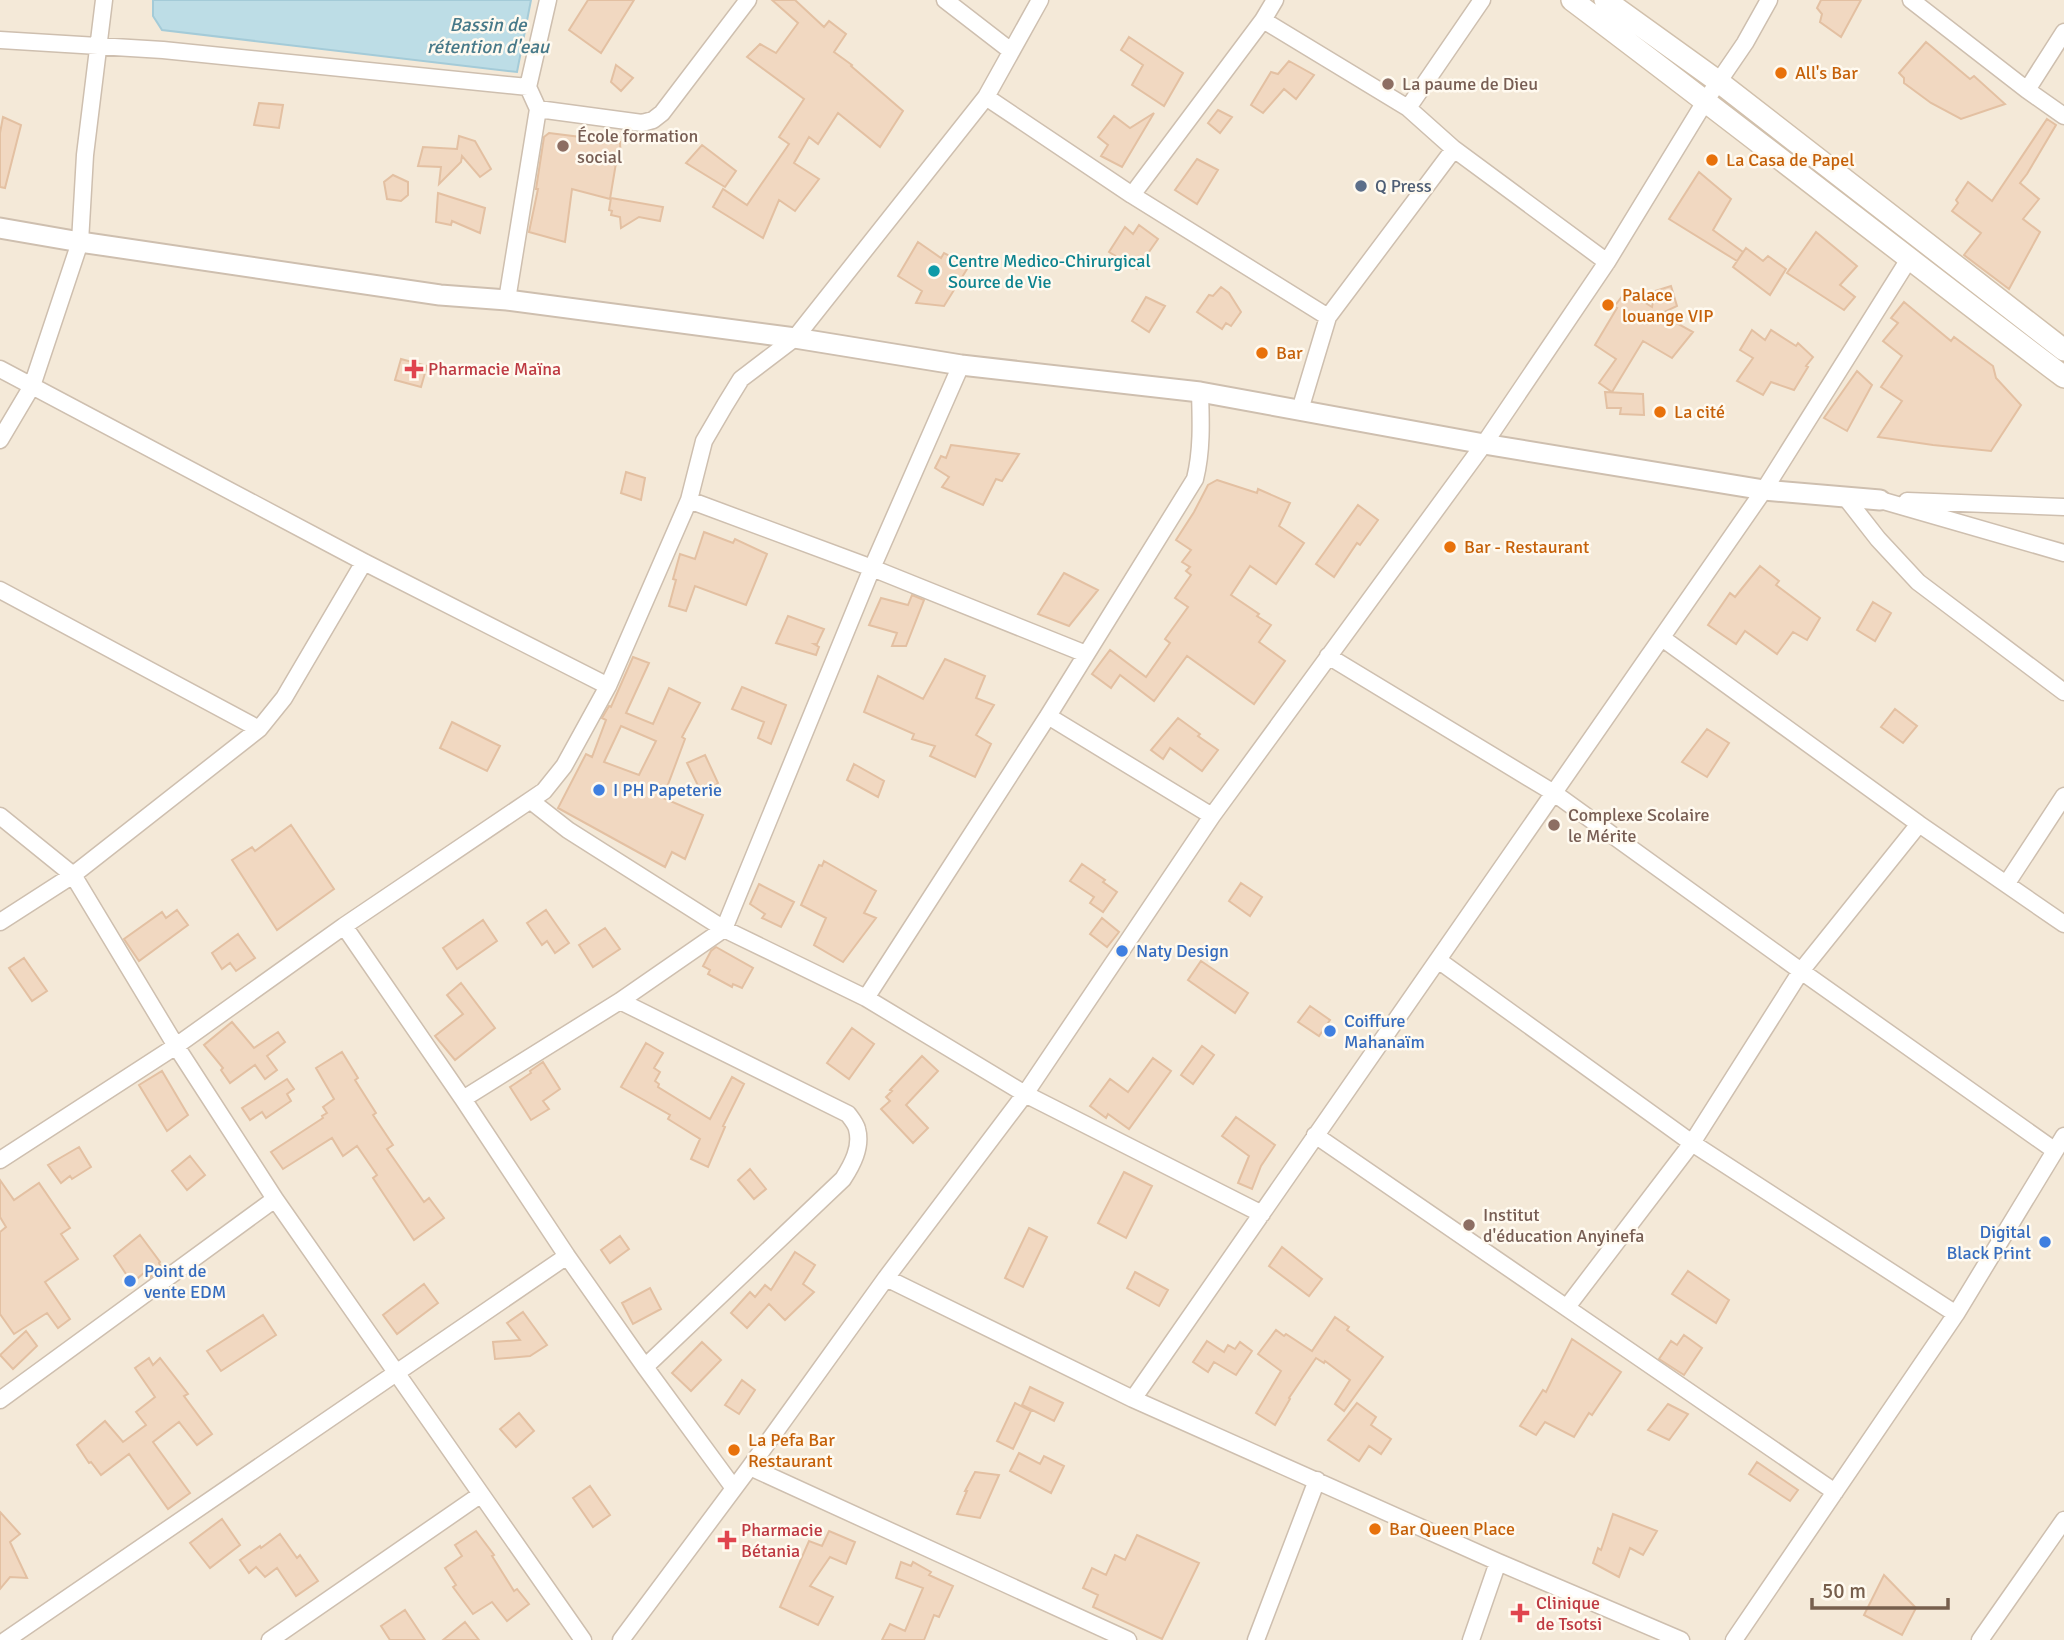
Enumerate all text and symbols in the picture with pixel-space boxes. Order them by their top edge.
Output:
water label: Bassin de rétention d'eau [427,13,551,59]
place label: All's Bar [1795,62,1858,84]
marker: All's Bar [1773,65,1789,81]
place label: La paume de Dieu [1402,73,1538,95]
marker: La paume de Dieu [1380,76,1396,92]
place label: École formation social [577,125,698,168]
marker: École formation social [555,138,571,154]
place label: La Casa de Papel [1726,149,1854,171]
marker: La Casa de Papel [1704,152,1720,168]
place label: Q Press [1375,175,1432,197]
marker: Q Press [1353,178,1369,194]
place label: Centre Medico-Chirurgical Source de Vie [948,250,1151,293]
marker: Centre Medico-Chirurgical Source de Vie [926,263,942,279]
place label: Palace louange VIP [1622,284,1714,327]
marker: Palace louange VIP [1600,297,1616,313]
place label: Bar [1276,342,1303,364]
marker: Bar [1254,345,1270,361]
place label: Pharmacie Maïna [428,358,561,380]
marker: Pharmacie Maïna [406,361,422,377]
place label: La cité [1674,401,1725,423]
marker: La cité [1652,404,1668,420]
place label: Bar - Restaurant [1464,536,1589,558]
marker: Bar - Restaurant [1442,539,1458,555]
place label: I PH Papeterie [613,779,722,801]
marker: I PH Papeterie [591,782,607,798]
place label: Complexe Scolaire le Mérite [1568,804,1709,847]
marker: Complexe Scolaire le Mérite [1546,817,1562,833]
place label: Naty Design [1136,940,1229,962]
marker: Naty Design [1114,943,1130,959]
place label: Coiffure Mahanaïm [1344,1010,1425,1053]
marker: Coiffure Mahanaïm [1322,1023,1338,1039]
place label: Institut d'éducation Anyinefa [1483,1204,1644,1247]
marker: Institut d'éducation Anyinefa [1461,1217,1477,1233]
place label: Digital Black Print [1946,1221,2031,1264]
marker: Digital Black Print [2037,1234,2053,1250]
place label: Point de vente EDM [144,1260,226,1303]
marker: Point de vente EDM [122,1273,138,1289]
place label: La Pefa Bar Restaurant [748,1429,835,1472]
marker: La Pefa Bar Restaurant [726,1442,742,1458]
place label: Bar Queen Place [1389,1518,1515,1540]
place label: Pharmacie Bétania [741,1519,823,1562]
marker: Bar Queen Place [1367,1521,1383,1537]
marker: Pharmacie Bétania [719,1532,735,1548]
scale bar [1812,1566,1948,1610]
text: 50 m [1822,1578,1866,1604]
place label: Clinique de Tsotsi [1536,1592,1602,1635]
marker: Clinique de Tsotsi [1510,1603,1530,1623]

